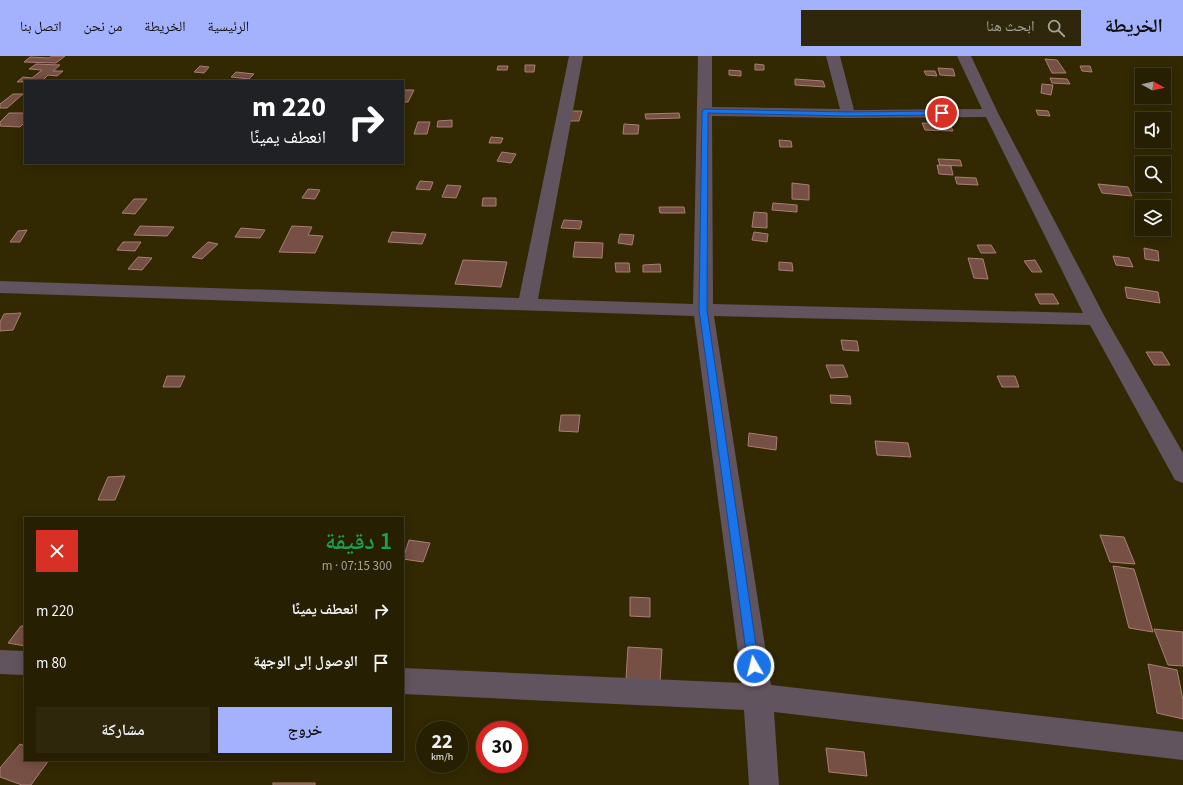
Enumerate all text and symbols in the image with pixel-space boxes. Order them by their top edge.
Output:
search box [801,10,1081,46]
text: الخريطة [1105,13,1163,40]
text: ابحث هنا [986,16,1035,37]
text: اتصل بنا [20,17,62,37]
text: من نحن [84,17,122,37]
text: الخريطة [144,17,186,37]
text: الرئيسية [208,17,249,37]
icon: search [1045,17,1067,39]
north arrow [1135,68,1171,104]
map controls [1135,68,1171,236]
text: 220 m [252,87,326,127]
icon: right [340,96,392,148]
pin [925,96,959,130]
icon: arrive [931,102,953,124]
button: sound [1135,112,1171,148]
text: انعطف يمينًا [250,125,326,150]
button: search [1135,156,1171,192]
button: layers [1135,200,1171,236]
text: 1 دقيقة [325,524,392,559]
button: close [36,530,78,572]
text: 300 m · 07:15 [322,557,392,575]
text: انعطف يمينًا [291,599,358,620]
icon: right [370,600,392,622]
text: 220 m [36,601,74,622]
position arrow [733,645,775,687]
text: الوصول إلى الوجهة [253,651,358,672]
icon: arrive [370,652,392,674]
text: 80 m [36,653,66,674]
button: مشاركة [36,707,210,753]
button: خروج [218,707,392,753]
speed limit sign: 30 [476,721,528,773]
text: 22 [431,728,453,756]
text: km/h [431,750,453,764]

